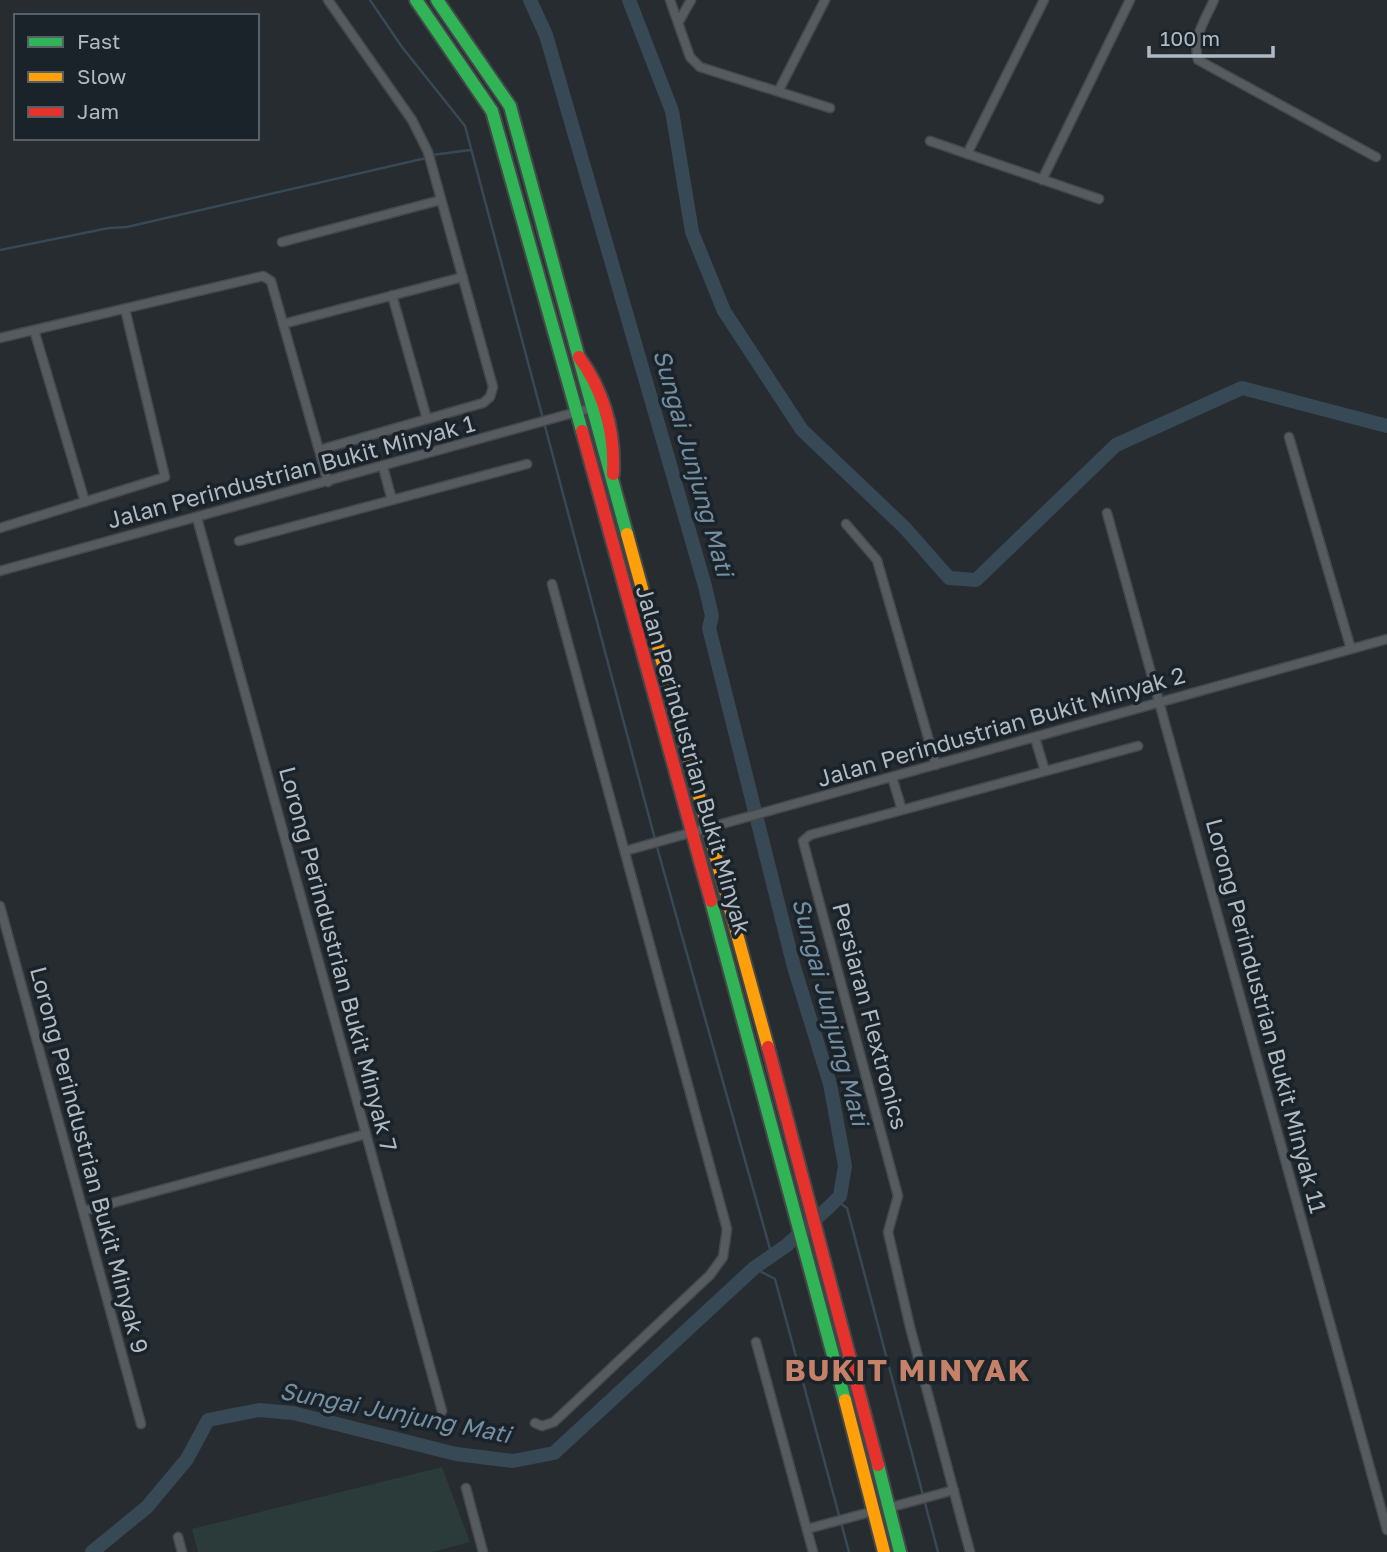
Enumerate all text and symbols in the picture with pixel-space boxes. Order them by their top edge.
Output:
legend [14,14,259,140]
scale bar [1149,14,1273,58]
text: 100 m [1160,25,1220,51]
text: Fast [77,28,120,54]
text: Slow [77,63,126,89]
text: Jam [77,98,119,124]
water label: Sungai Junjung Mati [647,346,741,582]
street label: Jalan Perindustrian Bukit Minyak 1 [104,408,477,534]
street label: Jalan Perindustrian Bukit Minyak [631,582,757,938]
street label: Jalan Perindustrian Bukit Minyak 2 [814,660,1188,792]
street label: Lorong Perindustrian Bukit Minyak 7 [274,763,404,1154]
street label: Lorong Perindustrian Bukit Minyak 11 [1201,815,1333,1216]
water label: Sungai Junjung Mati [786,895,876,1131]
street label: Persiaran Flextronics [827,899,915,1132]
street label: Lorong Perindustrian Bukit Minyak 9 [25,963,155,1356]
district label: BUKIT MINYAK [784,1352,1032,1388]
water label: Sungai Junjung Mati [277,1375,516,1450]

